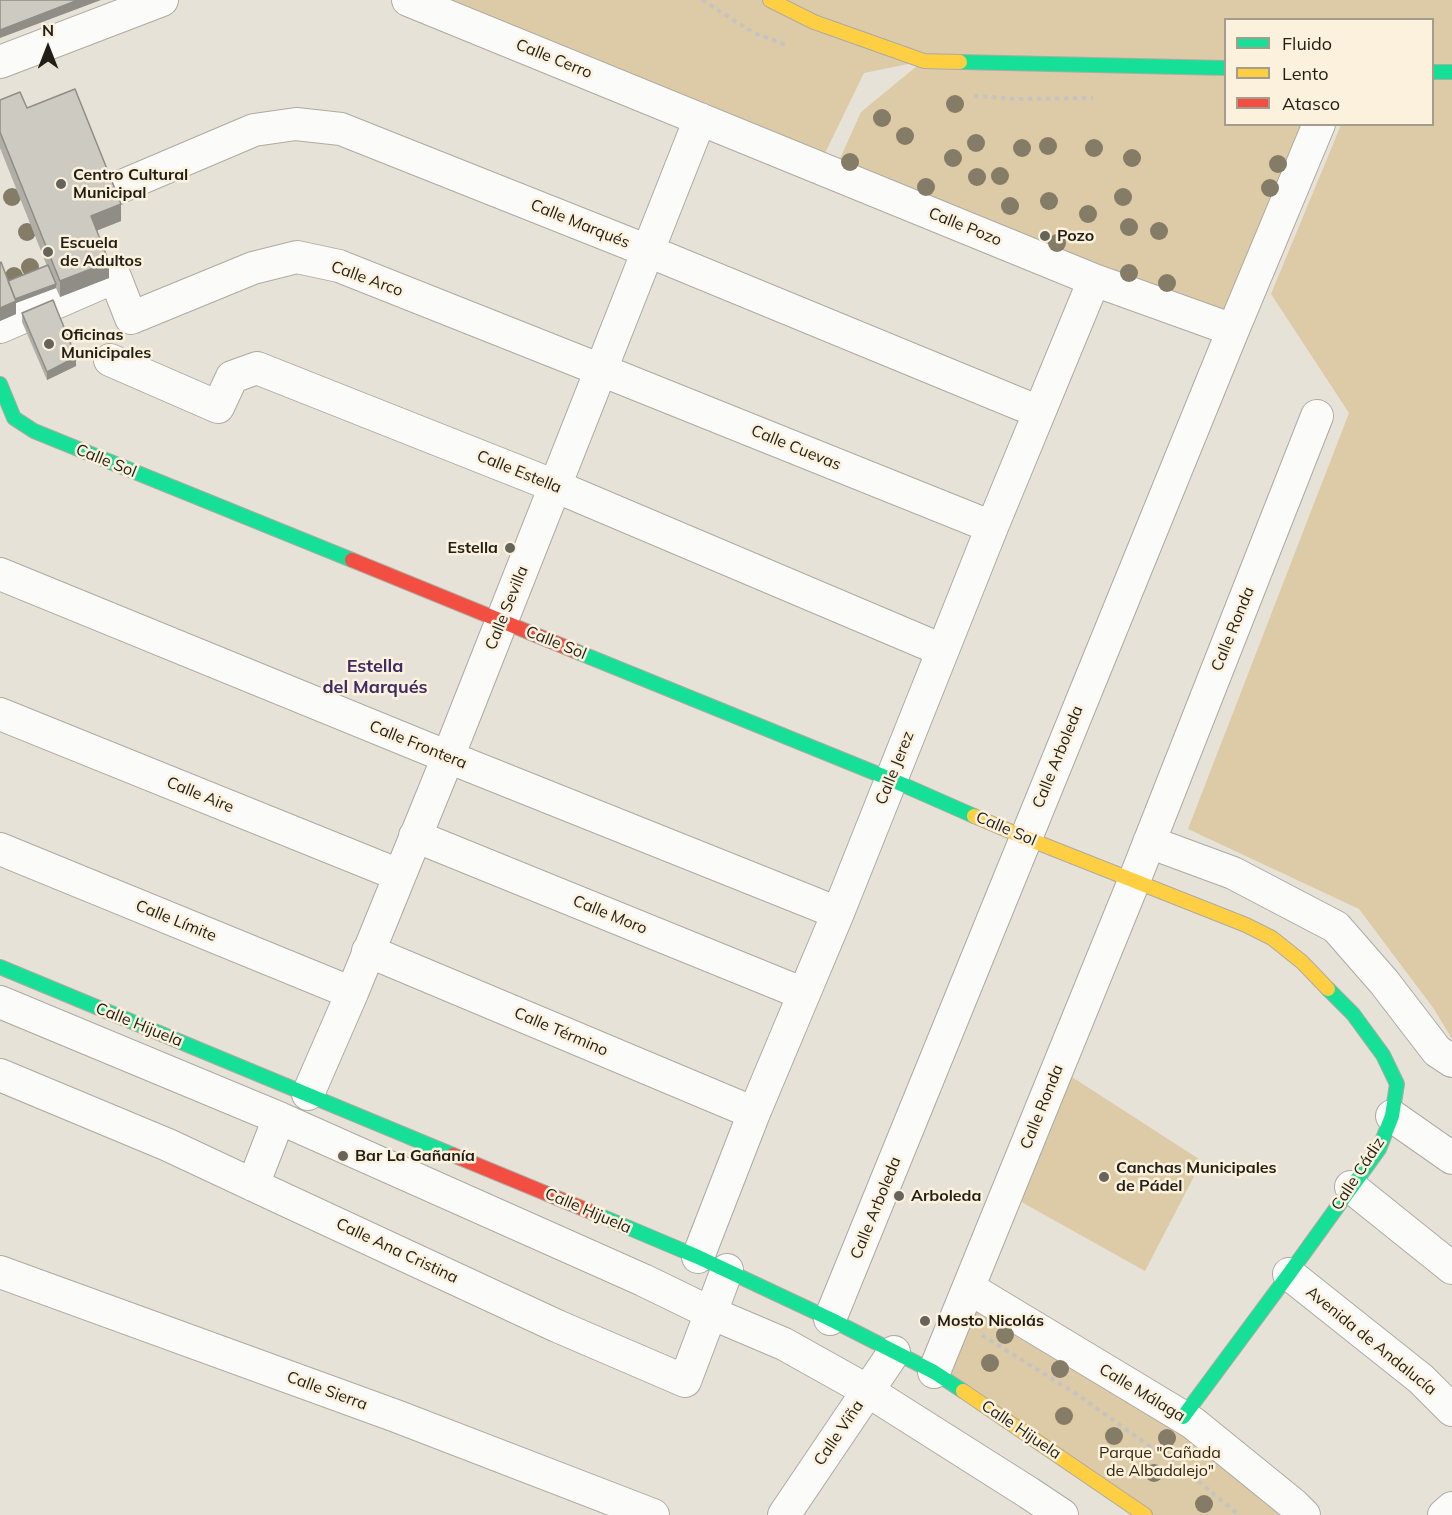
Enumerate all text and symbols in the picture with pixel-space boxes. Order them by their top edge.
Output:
north arrow [18,18,78,78]
legend [1224,18,1434,126]
text: N [42,20,54,40]
text: Fluido [1282,32,1332,55]
street label: Calle Cerro [513,35,595,83]
text: Lento [1282,62,1329,85]
text: Atasco [1282,92,1340,115]
place label: Centro Cultural Municipal [73,165,188,203]
marker: Centro Cultural Municipal [54,177,68,191]
street label: Calle Marqués [528,195,632,253]
street label: Calle Pozo [926,204,1004,250]
place label: Pozo [1057,226,1094,246]
marker: Pozo [1038,229,1052,243]
place label: Escuela de Adultos [60,233,142,271]
marker: Escuela de Adultos [41,245,55,259]
street label: Calle Arco [328,257,406,301]
place label: Oficinas Municipales [61,325,151,363]
marker: Oficinas Municipales [42,337,56,351]
street label: Calle Cuevas [748,421,844,475]
street label: Calle Sol [73,440,139,482]
street label: Calle Estella [474,446,564,498]
place label: Estella [448,538,498,558]
marker: Estella [503,541,517,555]
street label: Calle Sevilla [481,563,533,653]
street label: Calle Ronda [1207,584,1259,674]
street label: Calle Sol [523,622,589,664]
district label: Estella del Marqués [322,656,428,698]
street label: Calle Arboleda [1029,703,1087,811]
street label: Calle Frontera [366,717,470,773]
street label: Calle Jerez [872,729,918,807]
street label: Calle Aire [164,773,236,817]
street label: Calle Sol [973,808,1039,850]
street label: Calle Moro [570,891,650,939]
street label: Calle Límite [133,896,219,946]
street label: Calle Hijuela [93,999,185,1051]
street label: Calle Término [511,1004,611,1060]
street label: Calle Ronda [1016,1062,1068,1152]
street label: Calle Cádiz [1327,1134,1389,1214]
place label: Bar La Gañanía [355,1146,475,1166]
marker: Bar La Gañanía [336,1149,350,1163]
street label: Calle Arboleda [847,1154,905,1262]
place label: Canchas Municipales de Pádel [1116,1158,1277,1196]
marker: Canchas Municipales de Pádel [1097,1170,1111,1184]
street label: Calle Hijuela [542,1184,634,1238]
place label: Arboleda [911,1186,981,1206]
marker: Arboleda [892,1189,906,1203]
street label: Calle Ana Cristina [333,1214,461,1288]
street label: Avenida de Andalucía [1302,1283,1440,1399]
place label: Mosto Nicolás [937,1311,1044,1331]
marker: Mosto Nicolás [918,1314,932,1328]
street label: Calle Málaga [1096,1360,1188,1426]
street label: Calle Sierra [284,1368,370,1414]
street label: Calle Hijuela [977,1396,1065,1464]
street label: Calle Viña [810,1397,868,1469]
park label: Parque "Cañada de Albadalejo" [1099,1443,1221,1481]

